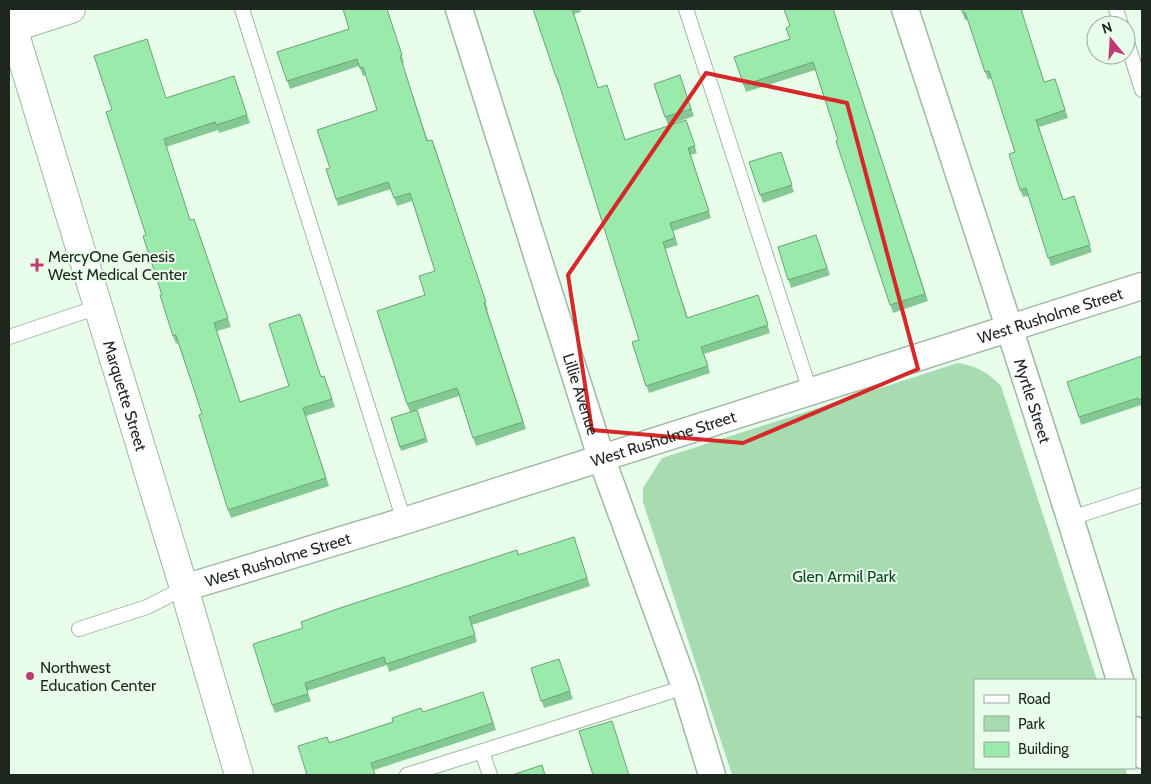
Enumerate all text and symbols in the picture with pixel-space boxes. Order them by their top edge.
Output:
north arrow [1086,15,1136,65]
text: N [1099,18,1114,38]
place label: MercyOne Genesis West Medical Center [48,247,188,284]
marker: MercyOne Genesis West Medical Center [30,258,44,272]
street label: West Rusholme Street [975,283,1126,347]
street label: Marquette Street [99,338,151,454]
street label: Lillie Avenue [559,351,603,438]
street label: Myrtle Street [1010,356,1055,446]
street label: West Rusholme Street [588,406,739,470]
street label: West Rusholme Street [203,528,353,591]
park label: Glen Armil Park [792,567,897,586]
place label: Northwest Education Center [40,658,157,695]
marker: Northwest Education Center [24,670,36,682]
legend [974,679,1136,769]
text: Road [1018,690,1051,708]
text: Park [1018,715,1045,733]
text: Building [1018,740,1069,758]

